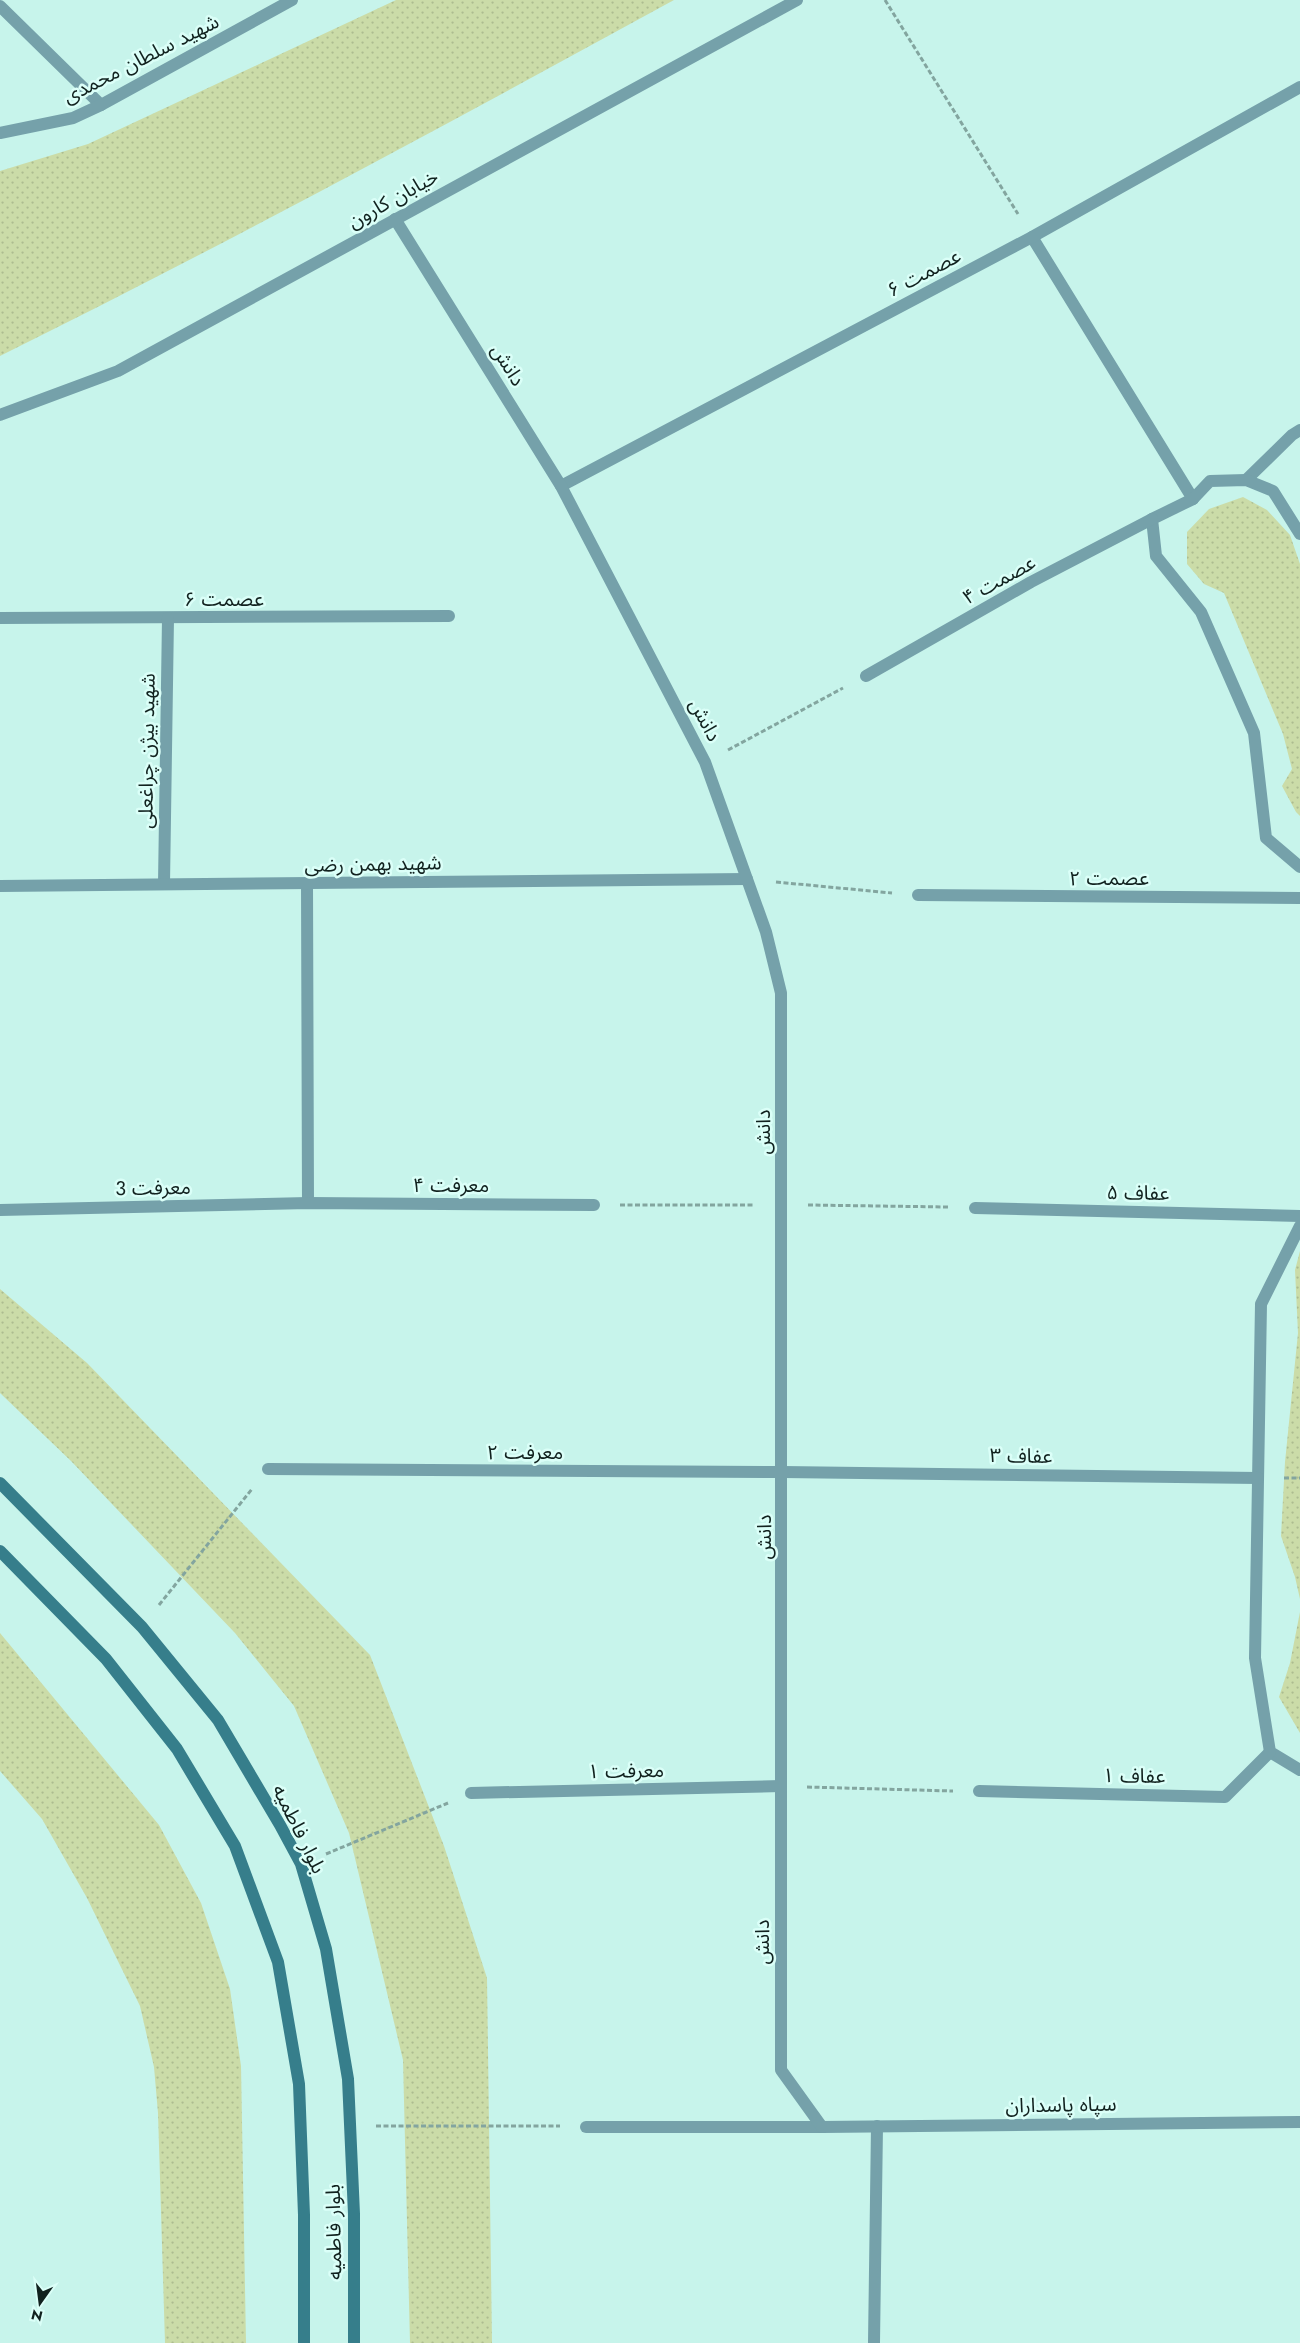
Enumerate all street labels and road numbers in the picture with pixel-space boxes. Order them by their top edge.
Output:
street label: شهید سلطان محمدی [58,7,224,111]
street label: خیابان کارون [342,162,444,236]
street label: عصمت ۶ [882,241,966,305]
street label: دانش [484,338,532,392]
street label: عصمت ۴ [957,548,1041,612]
street label: عصمت ۶ [184,585,264,614]
street label: شهید بیژن چراغعلی [131,673,163,829]
street label: دانش [682,693,728,747]
street label: شهید بهمن رضی [304,848,442,880]
street label: عصمت ۲ [1069,864,1149,893]
street label: دانش [749,1109,778,1155]
street label: معرفت ۴ [413,1171,489,1200]
street label: معرفت 3 [115,1173,191,1203]
street label: عفاف ۵ [1106,1178,1170,1208]
street label: معرفت ۲ [487,1438,563,1467]
street label: عفاف ۳ [989,1441,1053,1471]
street label: دانش [750,1514,779,1560]
street label: معرفت ۱ [588,1756,664,1786]
street label: عفاف ۱ [1102,1761,1166,1791]
street label: بلوار فاطمیه [265,1780,333,1878]
street label: دانش [748,1919,777,1965]
street label: سپاه پاسداران [1005,2090,1117,2120]
street label: بلوار فاطمیه [319,2184,349,2280]

